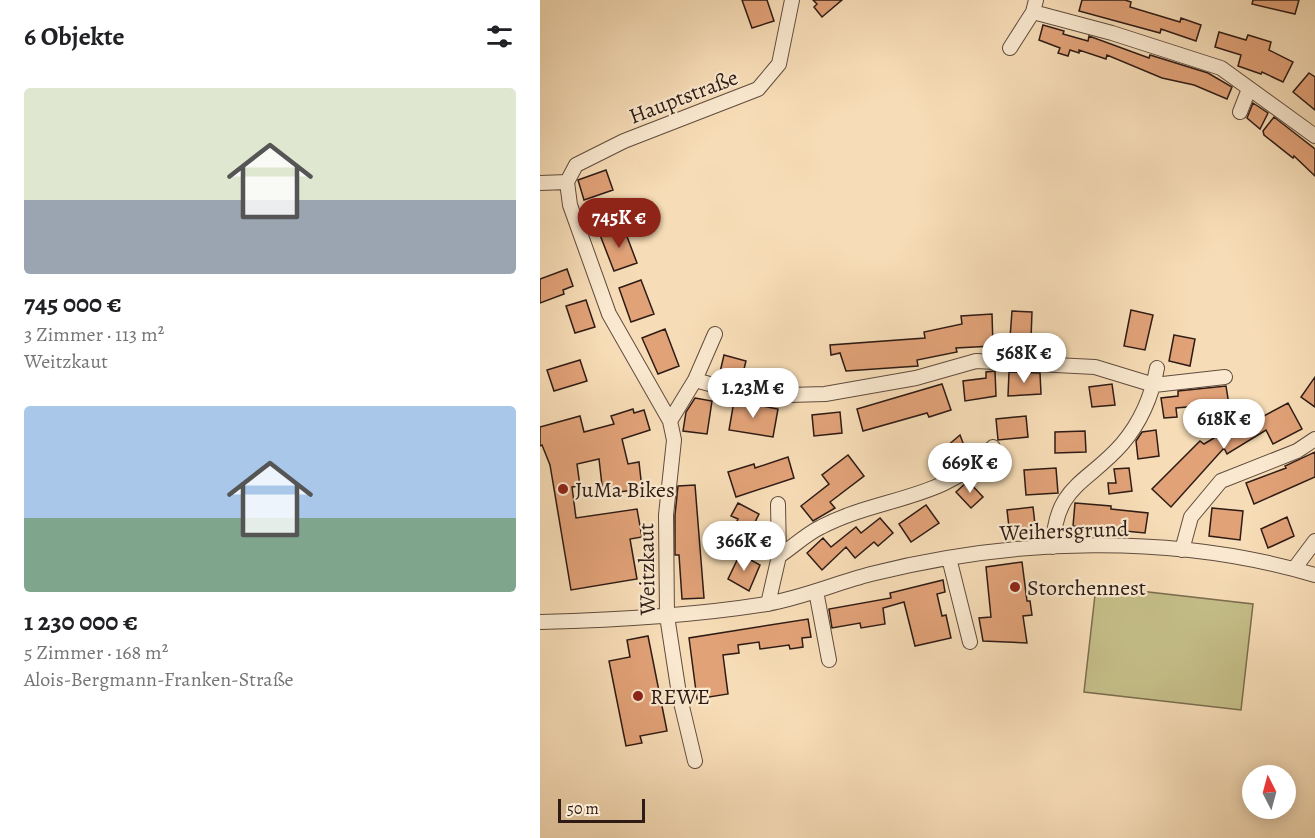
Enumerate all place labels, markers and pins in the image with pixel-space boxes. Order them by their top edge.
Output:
pin: 745K € [570,198,668,249]
pin: 568K € [975,333,1073,384]
pin: 1.23M € [698,368,808,419]
pin: 618K € [1175,399,1273,450]
pin: 669K € [921,443,1019,494]
place label: JuMa Bikes [575,475,675,505]
marker: JuMa Bikes [556,482,570,496]
pin: 366K € [695,521,793,572]
place label: Storchennest [1027,573,1146,603]
marker: Storchennest [1008,580,1022,594]
place label: REWE [650,682,710,712]
marker: REWE [631,689,645,703]

